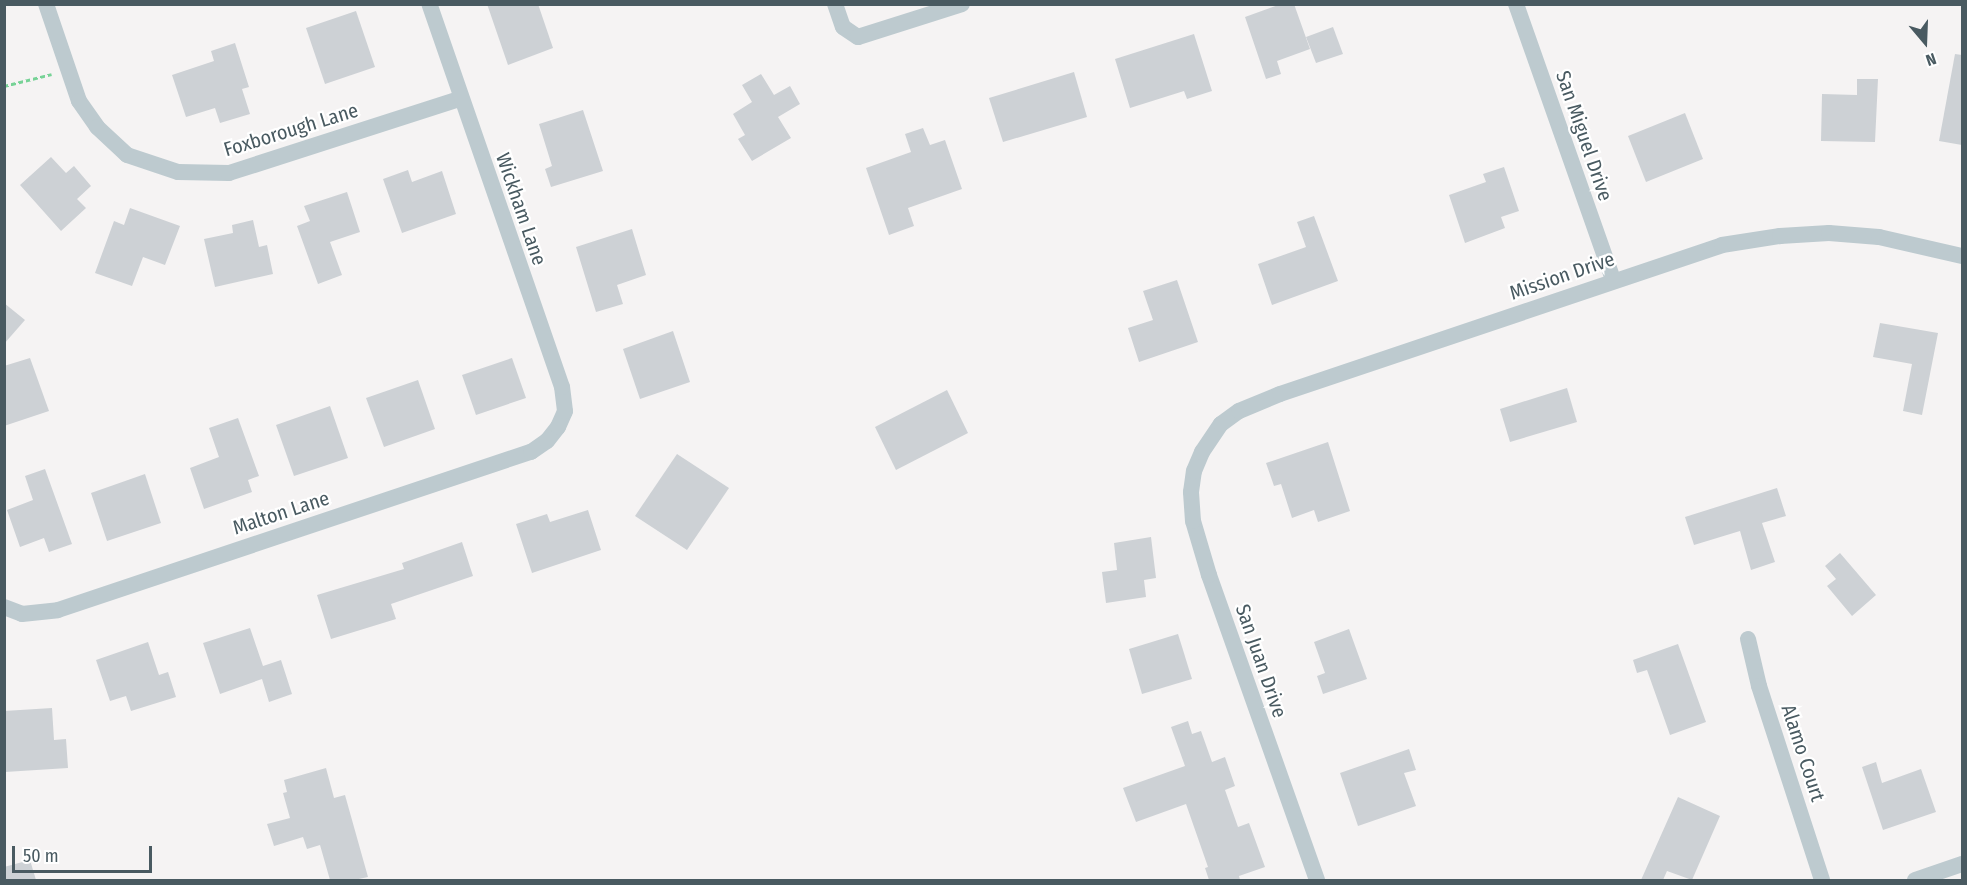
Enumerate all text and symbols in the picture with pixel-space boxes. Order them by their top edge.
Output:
north arrow [1895,12,1955,72]
text: N [1923,49,1939,70]
street label: San Miguel Drive [1551,68,1617,204]
street label: Foxborough Lane [221,98,361,162]
street label: Wickham Lane [491,150,551,268]
street label: Mission Drive [1506,247,1618,305]
street label: Malton Lane [230,486,332,540]
street label: San Juan Drive [1230,601,1292,721]
street label: Alamo Court [1776,702,1830,804]
scale bar [15,834,154,872]
text: 50 m [23,845,59,867]

